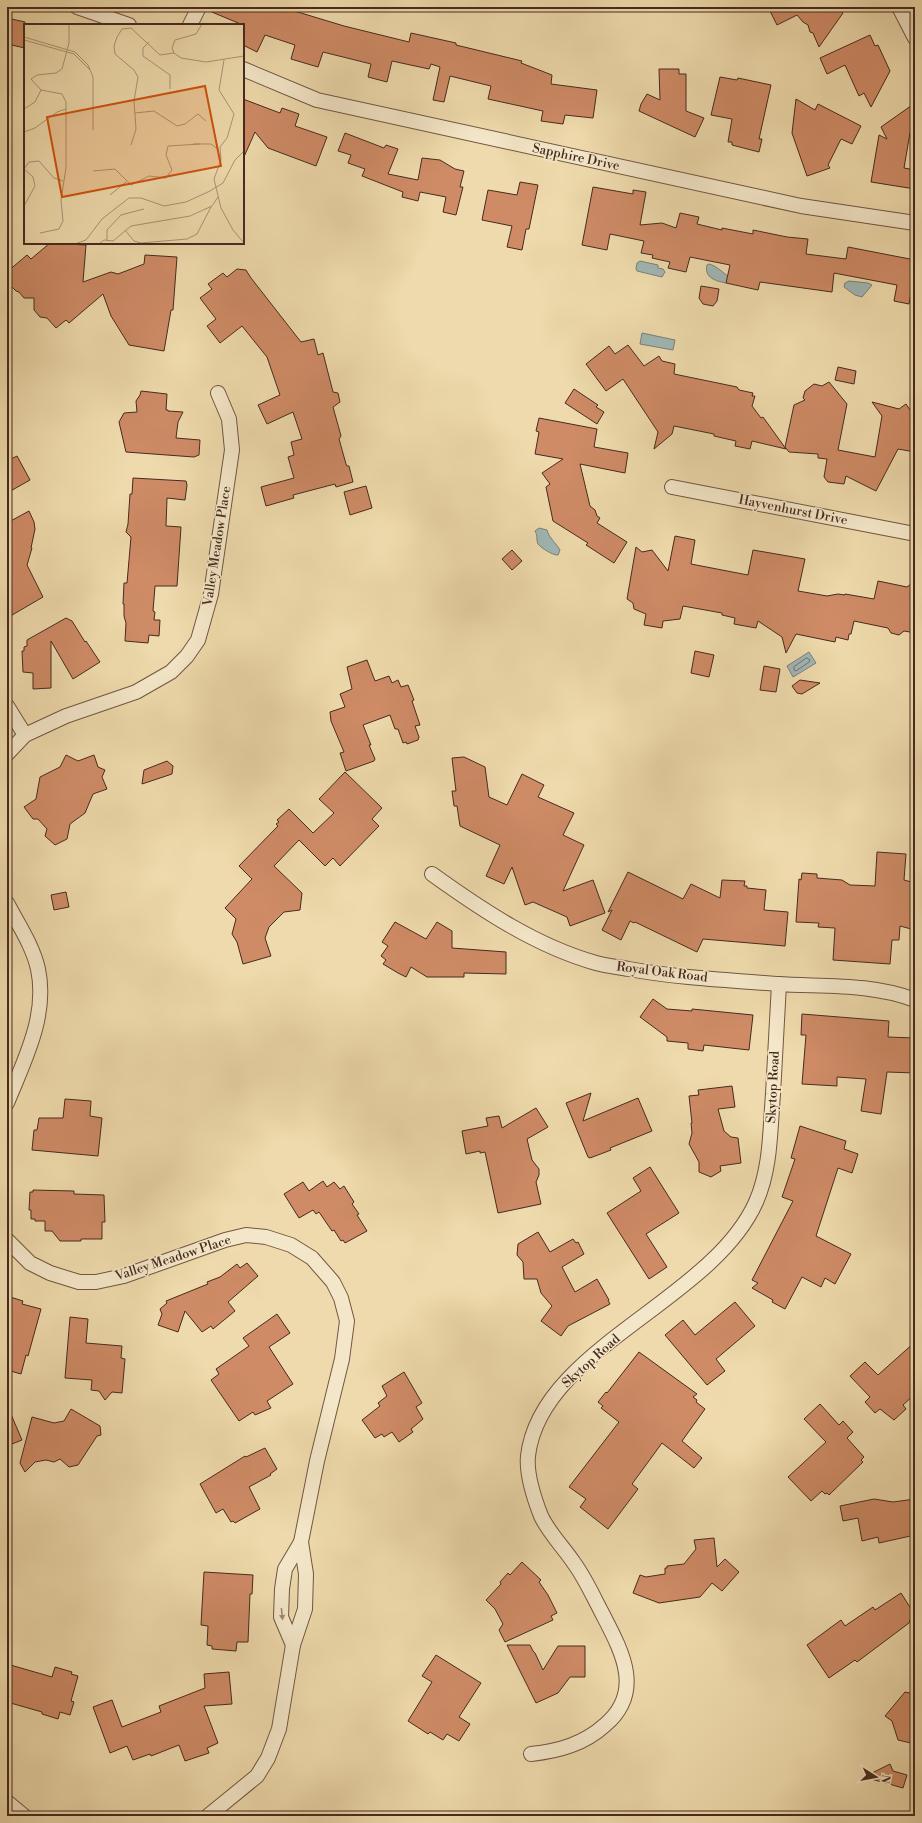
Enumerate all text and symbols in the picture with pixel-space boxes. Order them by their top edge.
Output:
inset map [24,24,244,244]
street label: Sapphire Drive [531,140,622,174]
street label: Valley Meadow Place [199,485,234,608]
street label: Hayvenhurst Drive [737,492,849,529]
street label: Royal Oak Road [616,958,709,986]
street label: Skytop Road [763,1050,783,1124]
street label: Valley Meadow Place [112,1232,233,1285]
street label: Skytop Road [559,1330,624,1391]
one-way arrow [279,1607,285,1620]
north arrow [856,1757,896,1797]
text: N [877,1773,893,1785]

